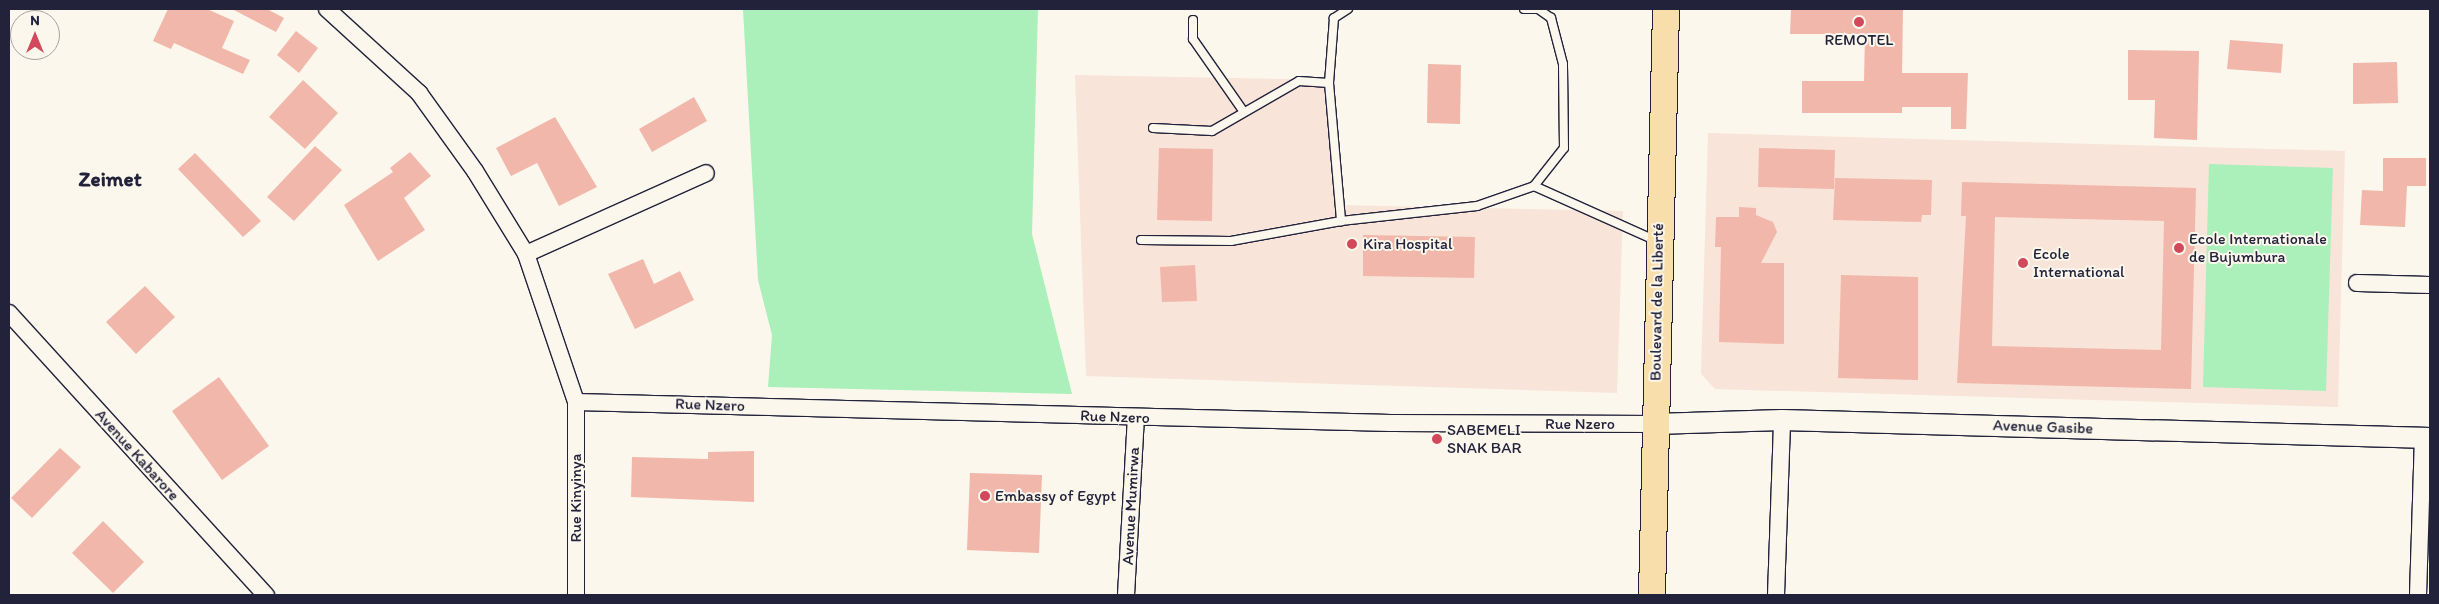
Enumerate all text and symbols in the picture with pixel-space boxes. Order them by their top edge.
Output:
north arrow [10,10,60,60]
text: N [30,12,40,29]
marker: REMOTEL [1853,16,1865,28]
place label: REMOTEL [1825,30,1893,50]
district label: Zeimet [79,166,141,192]
street label: Boulevard de la Liberté [1646,223,1668,381]
place label: Ecole Internationale de Bujumbura [2189,229,2329,267]
place label: Kira Hospital [1363,234,1452,254]
marker: Kira Hospital [1345,237,1359,251]
marker: Ecole Internationale de Bujumbura [2173,242,2185,254]
place label: Ecole International [2033,244,2125,282]
marker: Ecole International [2017,257,2029,269]
street label: Rue Nzero [675,394,745,416]
street label: Avenue Kabarore [91,405,183,505]
street label: Rue Nzero [1080,406,1150,428]
street label: Rue Nzero [1545,414,1615,434]
street label: Avenue Gasibe [1993,416,2093,438]
place label: SABEMELI SNAK BAR [1447,420,1521,458]
marker: SABEMELI SNAK BAR [1431,433,1443,445]
street label: Avenue Mumirwa [1118,447,1144,565]
street label: Rue Kinyinya [566,453,586,543]
place label: Embassy of Egypt [995,486,1116,506]
marker: Embassy of Egypt [979,490,991,502]

